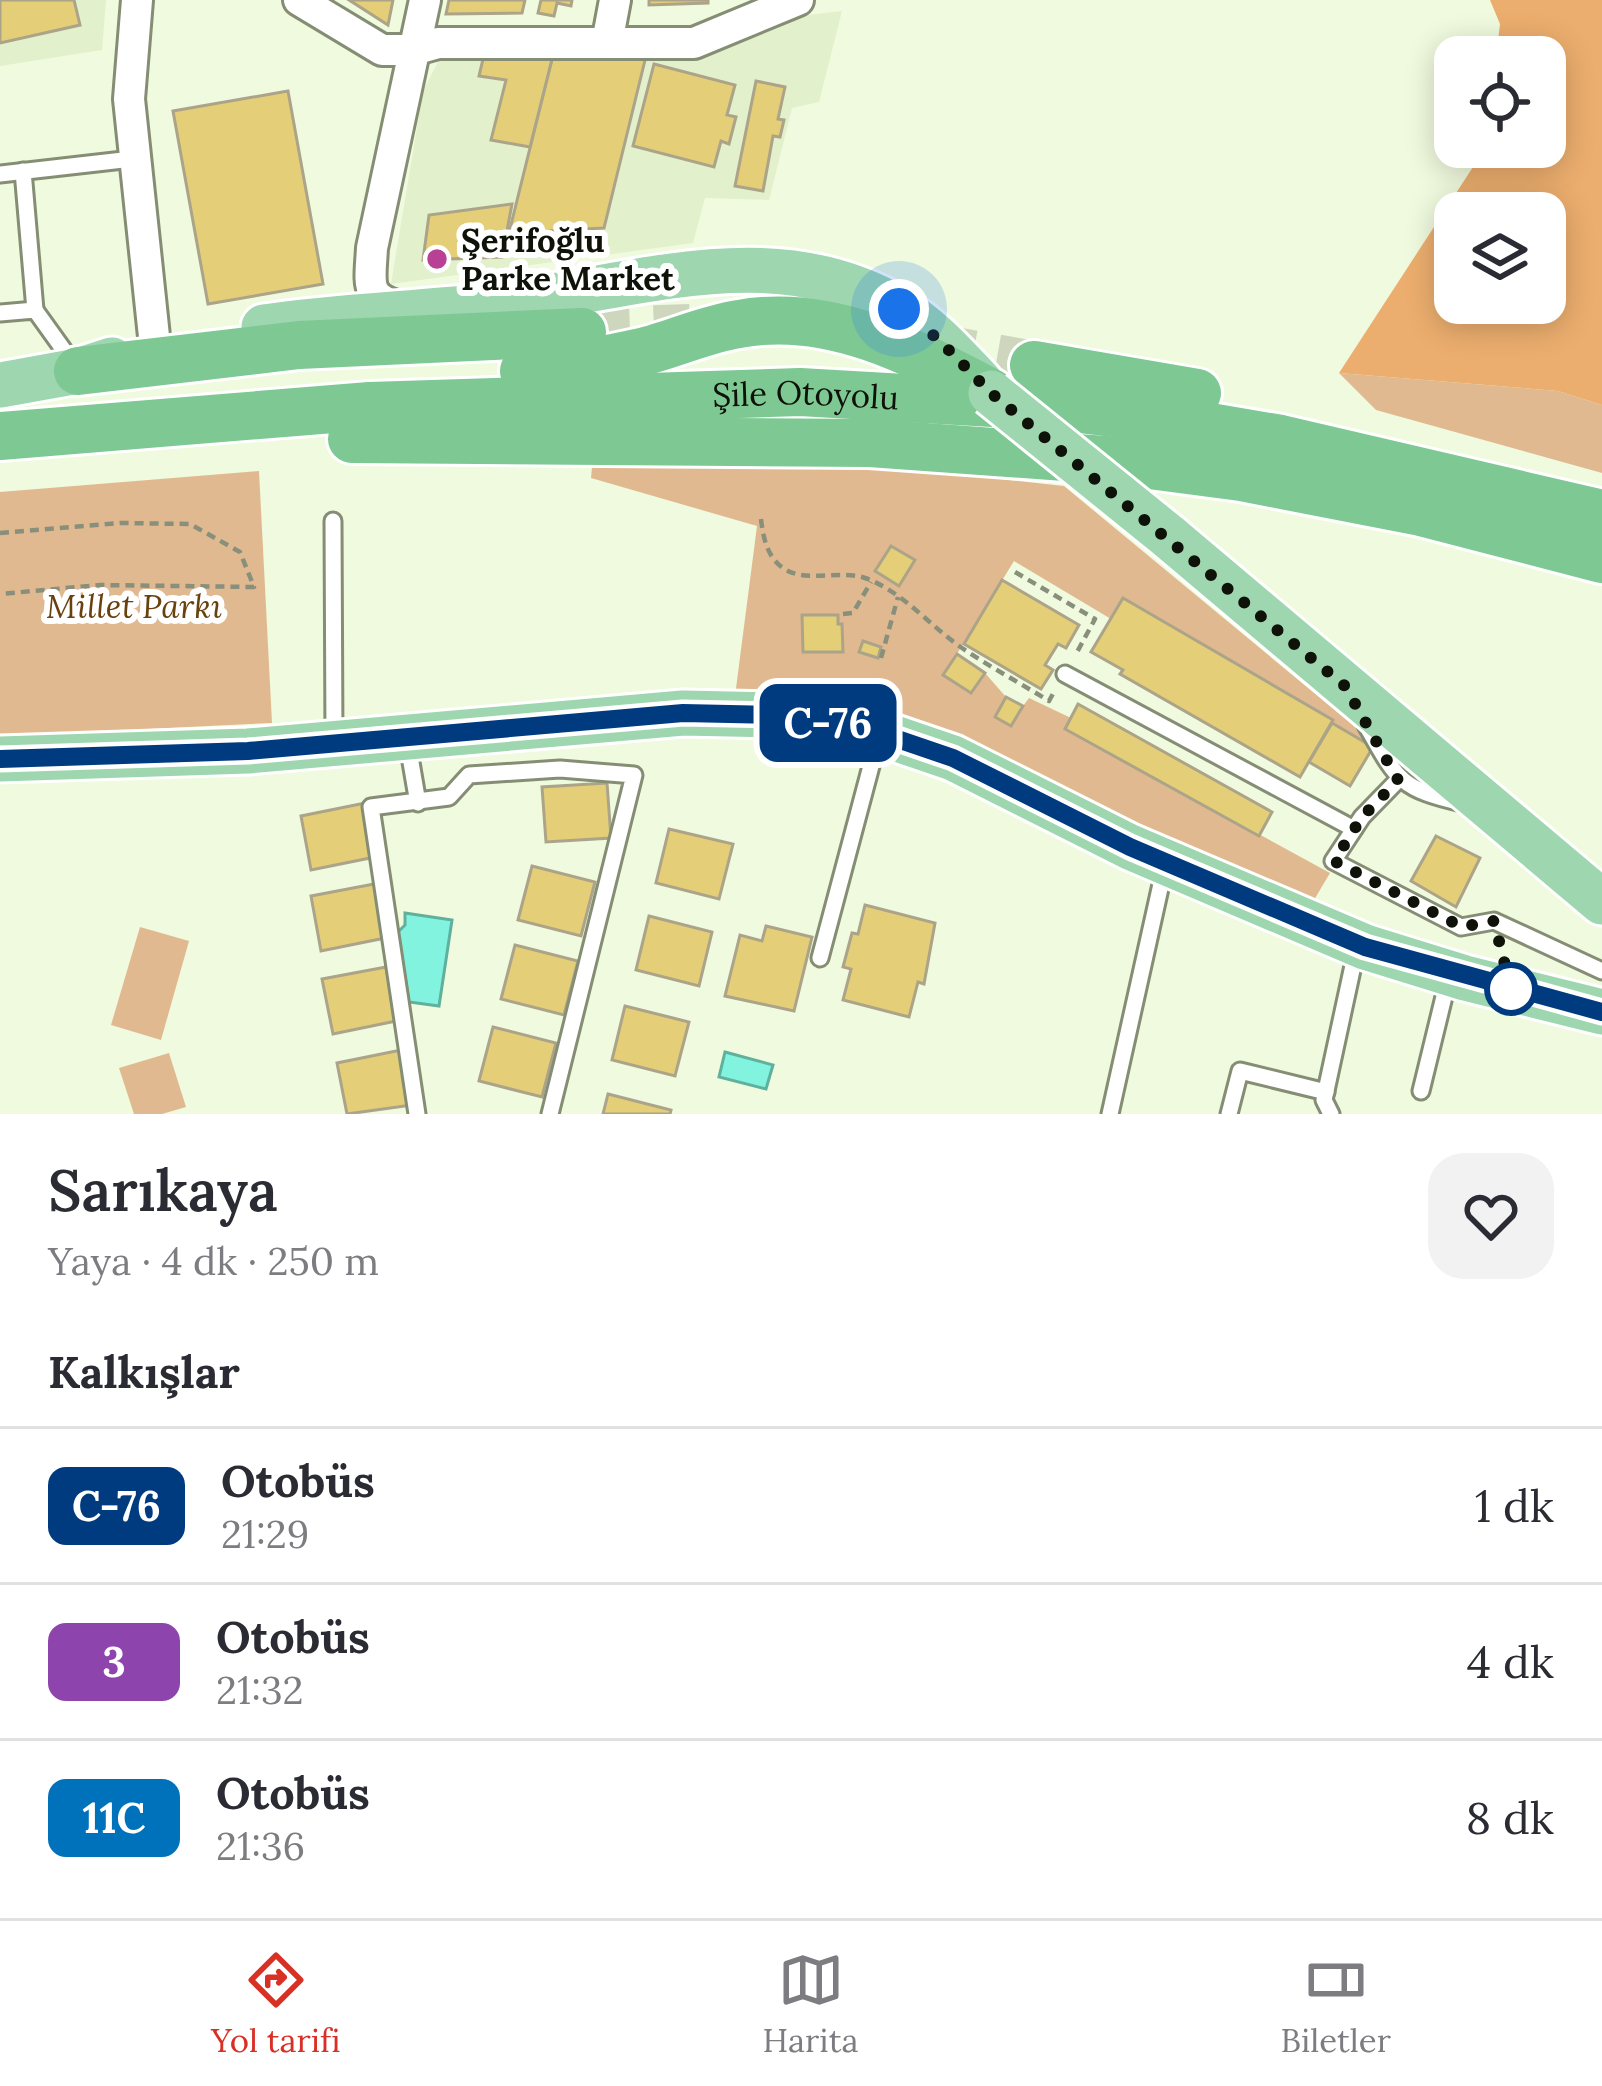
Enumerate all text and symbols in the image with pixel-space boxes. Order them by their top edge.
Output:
map controls [1434,36,1566,324]
button: locate [1434,36,1566,168]
button: layers [1434,192,1566,324]
place label: Şerifoğlu Parke Market [461,219,676,299]
marker: Şerifoğlu Parke Market [424,246,450,272]
your location [869,279,929,339]
street label: Şile Otoyolu [712,371,900,419]
park label: Millet Parkı [46,585,222,627]
line badge: C-76 [744,684,912,762]
text: C-76 [784,696,872,750]
unlabelled marker [1486,964,1536,1014]
button: heart [1428,1153,1554,1279]
text: Sarıkaya [48,1154,278,1227]
text: Yaya · 4 dk · 250 m [48,1236,379,1286]
text: Kalkışlar [48,1343,240,1400]
text: Otobüs [221,1452,375,1509]
text: 1 dk [1475,1477,1554,1534]
text: C-76 [72,1479,161,1533]
text: 21:29 [221,1509,309,1559]
text: Otobüs [216,1608,370,1665]
text: 4 dk [1467,1633,1554,1690]
text: 3 [102,1635,126,1689]
text: 21:32 [216,1665,304,1715]
text: Otobüs [216,1764,370,1821]
text: 8 dk [1466,1789,1554,1846]
text: 11C [82,1791,146,1845]
text: 21:36 [216,1821,305,1871]
tab: Yol tarifi [211,1947,340,2061]
tab: Harita [763,1947,858,2061]
tab: Biletler [1281,1947,1391,2061]

